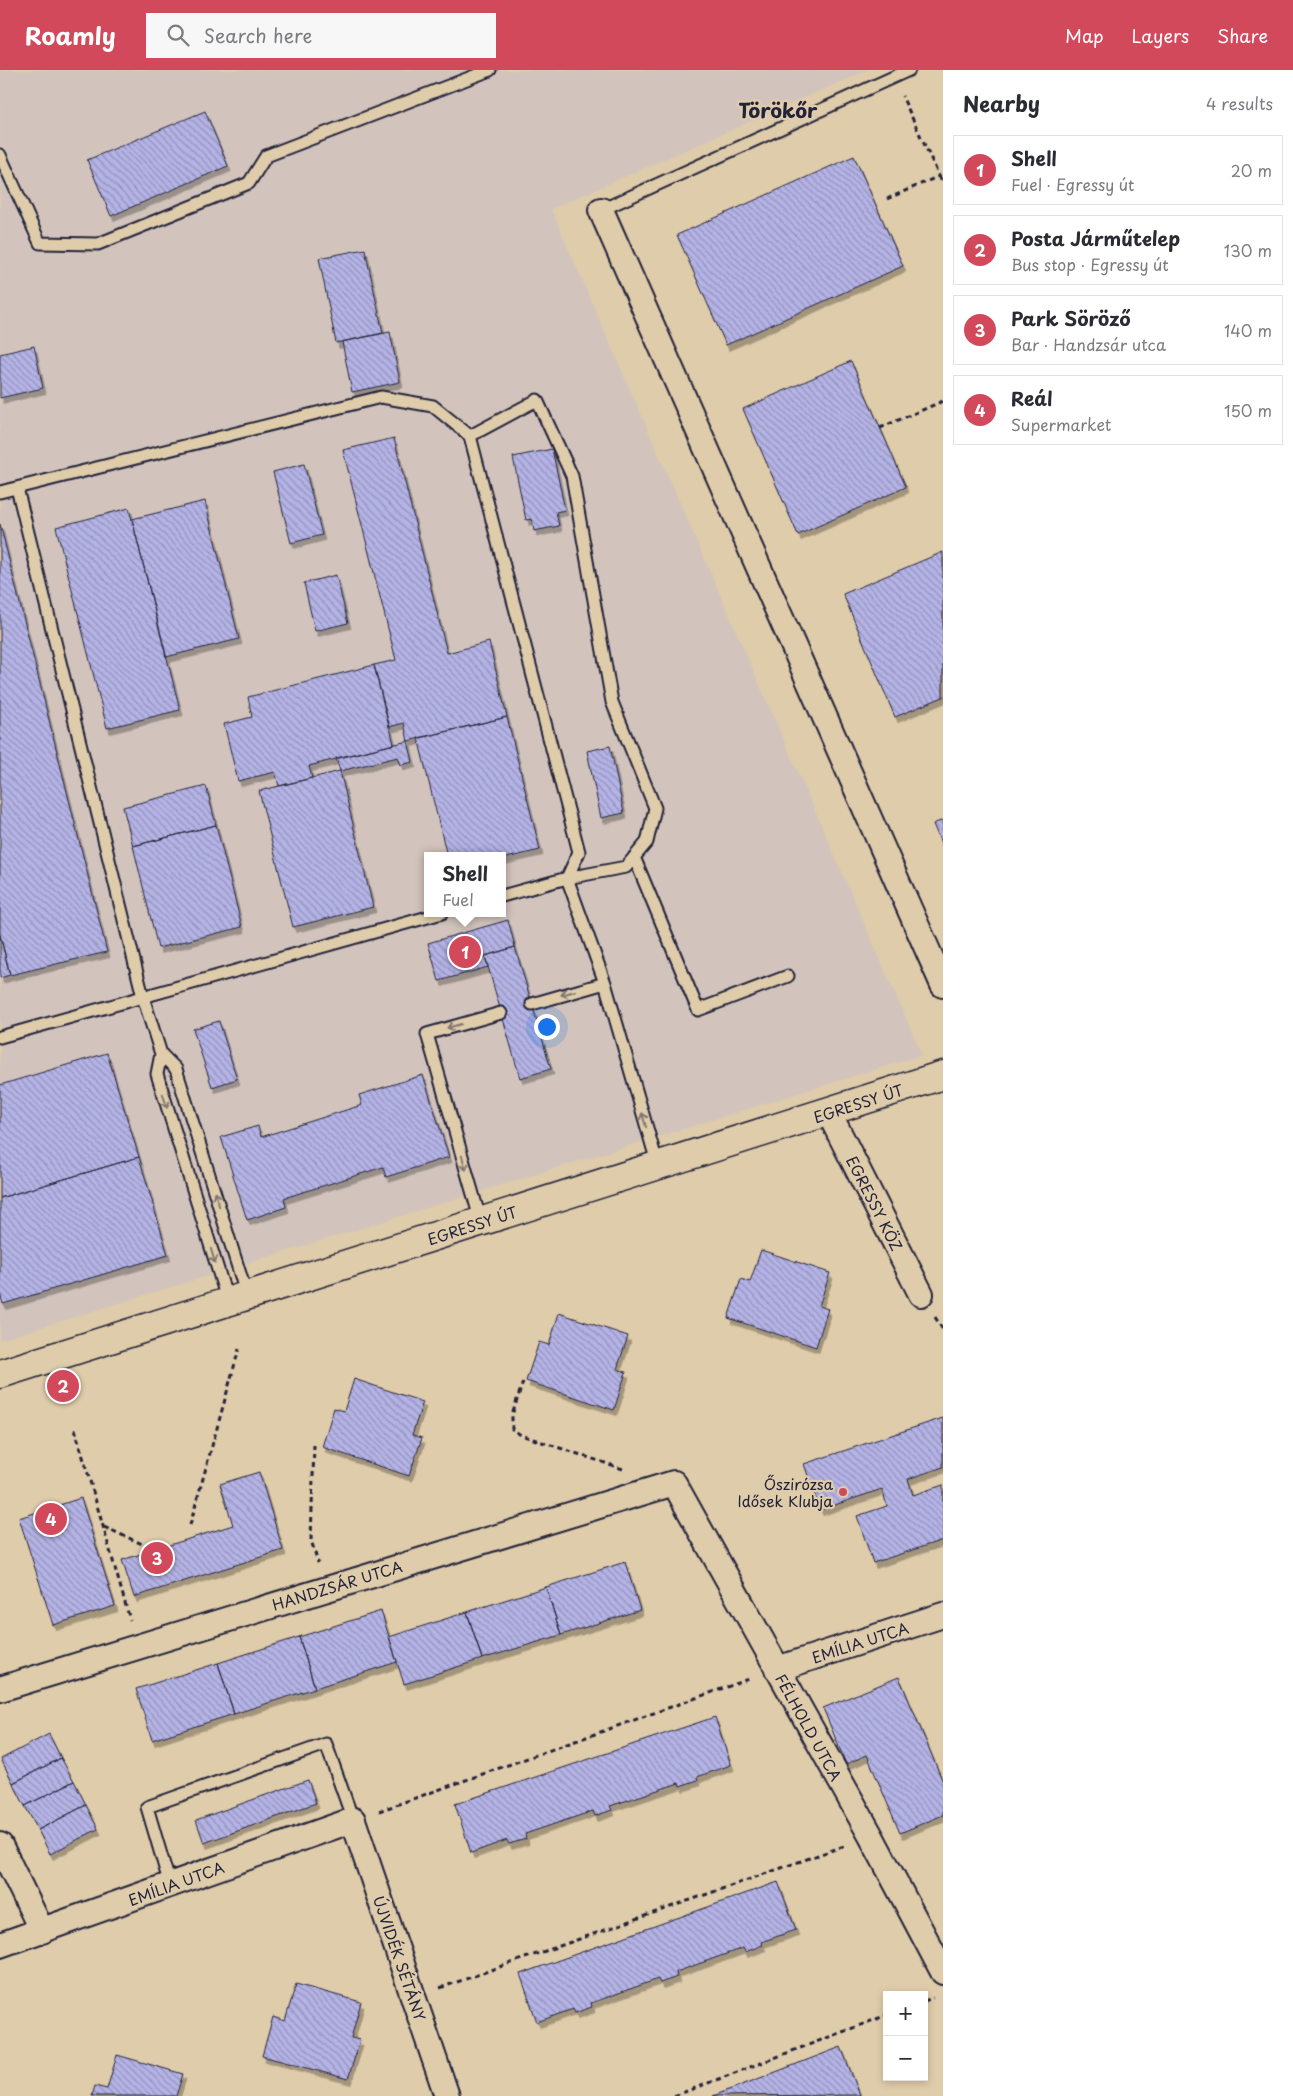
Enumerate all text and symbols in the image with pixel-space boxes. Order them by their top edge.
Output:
search box [146,13,496,58]
text: Roamly [25,17,116,53]
icon: search [164,21,192,49]
text: Search here [204,21,312,49]
text: Map [1065,22,1104,49]
text: Layers [1132,22,1189,49]
text: Share [1217,22,1268,49]
text: Nearby [963,87,1040,119]
text: 4 results [1206,91,1273,115]
district label: Törökőr [739,95,818,125]
text: Shell [1011,144,1057,172]
text: 1 [976,158,984,182]
text: 20 m [1231,158,1272,182]
text: Fuel · Egressy út [1011,172,1134,196]
text: Posta Járműtelep [1011,224,1180,252]
text: 2 [974,238,986,262]
text: 130 m [1224,238,1272,262]
text: Bus stop · Egressy út [1011,252,1169,276]
text: Park Söröző [1011,304,1131,332]
text: 3 [975,318,985,342]
text: 140 m [1224,318,1272,342]
text: Bar · Handzsár utca [1011,332,1166,356]
text: Reál [1011,384,1053,412]
text: 4 [975,398,985,422]
text: 150 m [1224,398,1272,422]
text: Supermarket [1011,412,1111,436]
popup [424,852,506,917]
text: Shell [442,859,488,887]
text: Fuel [442,887,474,911]
pin: 1 [449,933,481,971]
one-way arrow [561,989,577,999]
your location [534,1014,560,1040]
one-way arrow [447,1022,463,1032]
street label: EGRESSY ÚT [810,1077,907,1128]
one-way arrow [161,1093,170,1109]
one-way arrow [639,1112,649,1128]
street label: EGRESSY KÖZ [841,1151,909,1255]
one-way arrow [460,1154,469,1170]
one-way arrow [212,1192,221,1208]
street label: EGRESSY ÚT [424,1199,521,1250]
one-way arrow [209,1248,219,1264]
pin: 2 [47,1367,79,1405]
place label: Őszirózsa Idősek Klubja [738,1472,834,1512]
marker: Őszirózsa Idősek Klubja [837,1486,849,1498]
pin: 4 [35,1500,67,1538]
pin: 3 [141,1539,173,1577]
street label: HANDZSÁR UTCA [269,1554,405,1616]
street label: EMÍLIA UTCA [809,1616,911,1668]
street label: FÉLHOLD UTCA [770,1669,848,1785]
street label: EMÍLIA UTCA [125,1855,227,1911]
street label: ÚJVIDÉK SÉTÁNY [368,1892,432,2024]
map controls [883,1991,928,2081]
button: + [883,1991,928,2036]
button: − [883,2036,928,2081]

